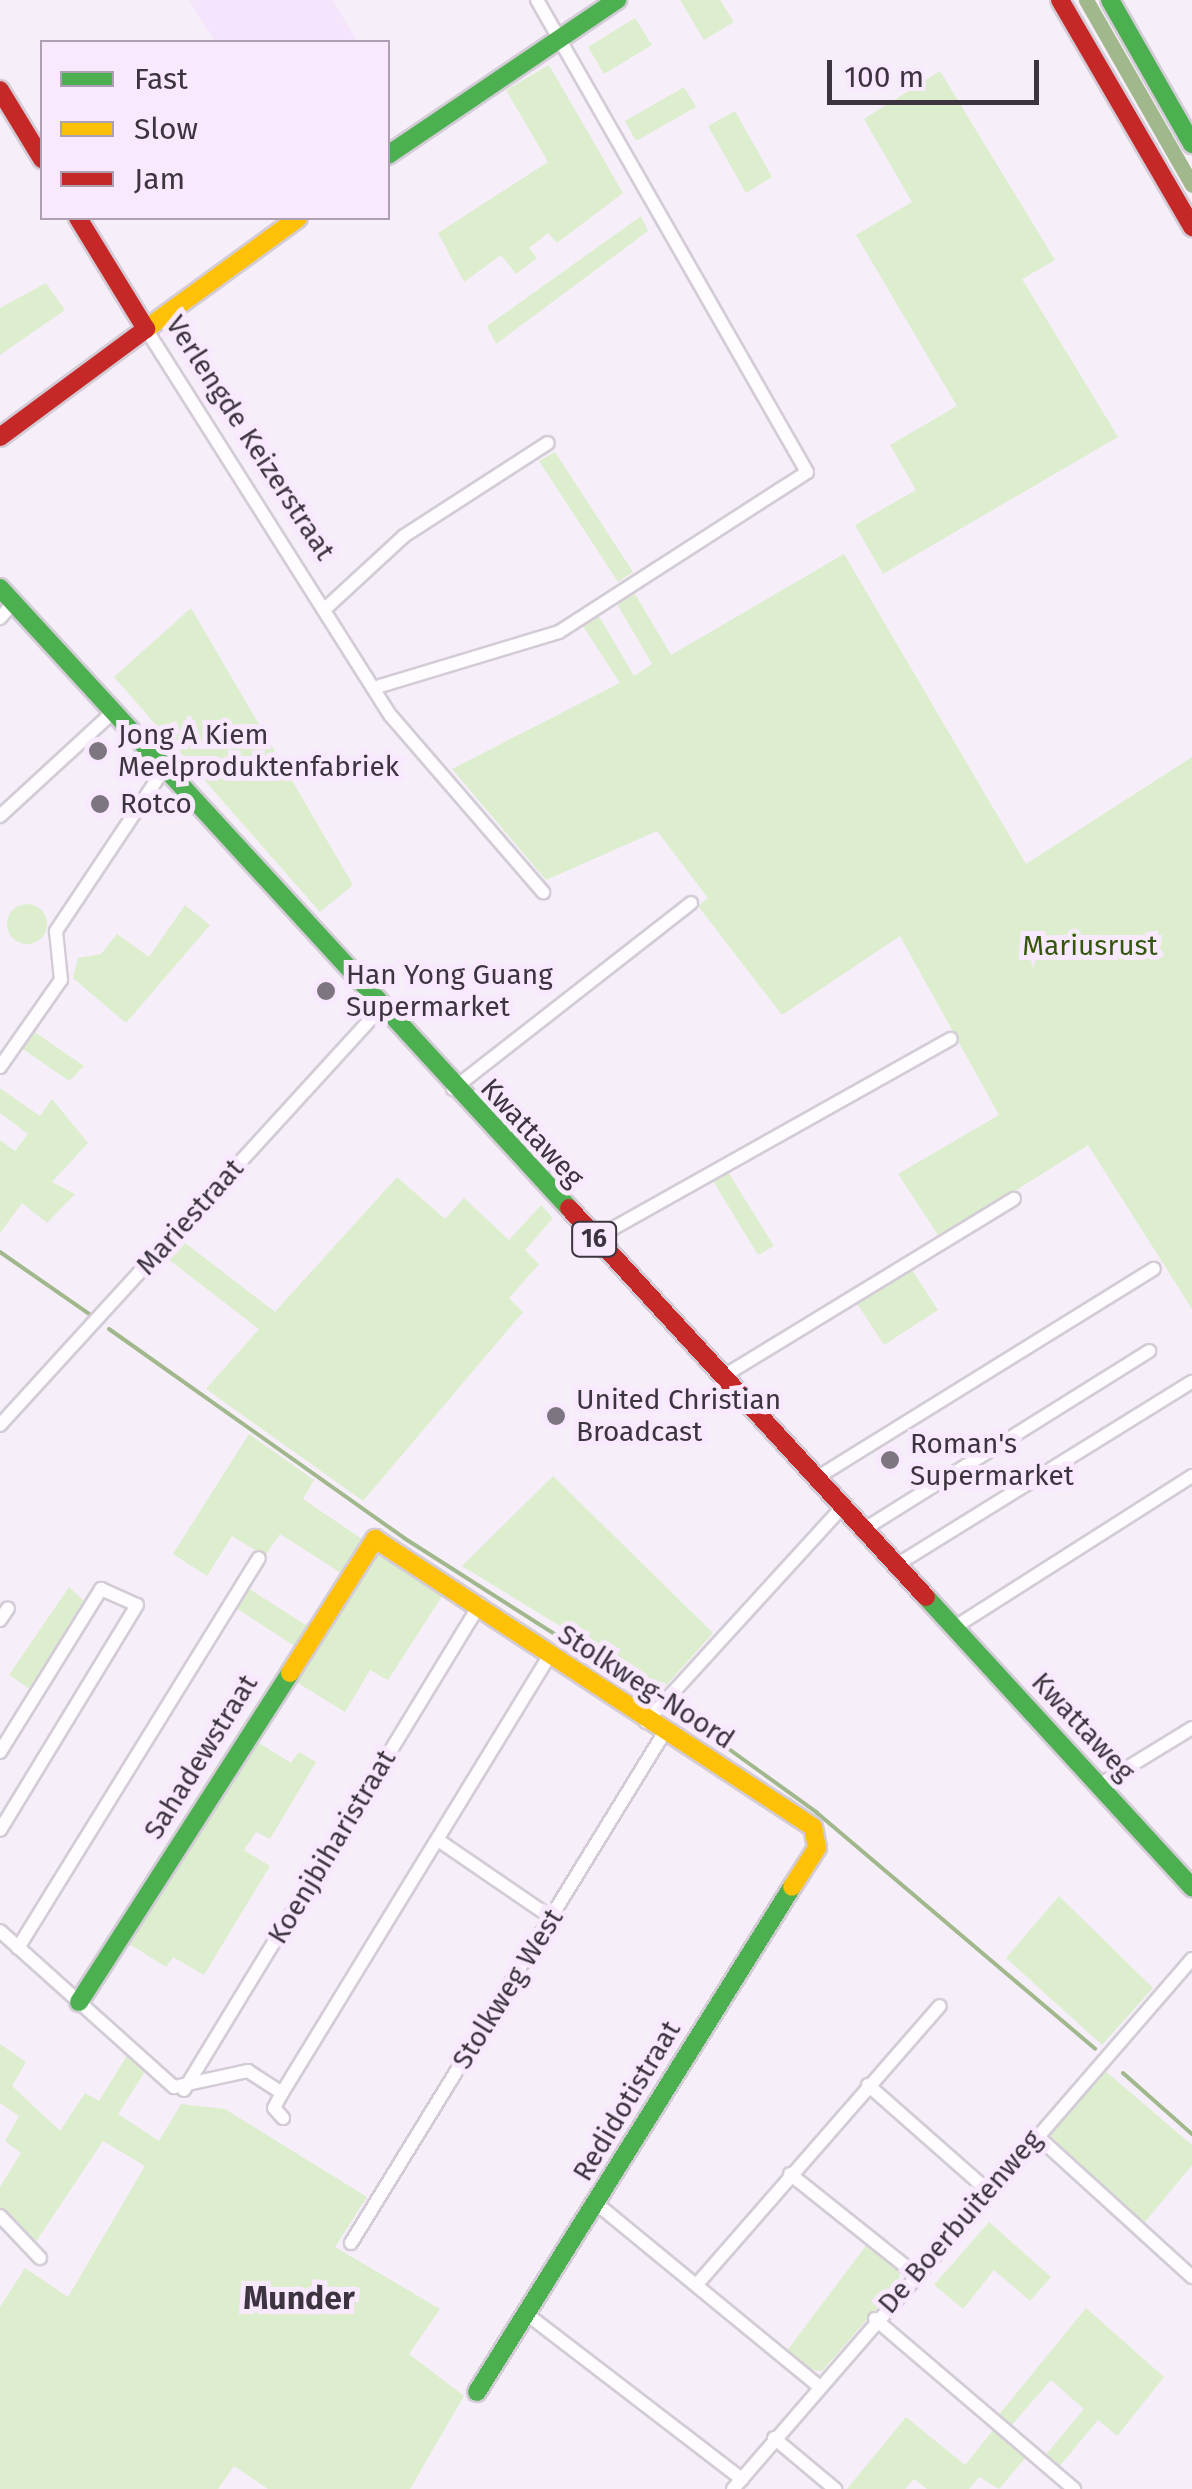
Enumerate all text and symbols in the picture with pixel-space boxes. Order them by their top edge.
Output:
legend [40,40,390,220]
scale bar [832,40,1044,102]
text: 100 m [844,59,924,95]
text: Fast [134,61,188,97]
text: Slow [134,111,198,147]
text: Jam [134,161,185,197]
street label: Verlengde Keizerstraat [158,310,342,566]
place label: Jong A Kiem Meelproduktenfabriek [118,718,399,784]
marker: Jong A Kiem Meelproduktenfabriek [87,740,109,762]
place label: Rotco [120,787,192,821]
marker: Rotco [89,793,111,815]
park label: Mariusrust [1022,929,1158,963]
place label: Han Yong Guang Supermarket [346,958,553,1024]
marker: Han Yong Guang Supermarket [315,980,337,1002]
street label: Kwattaweg [473,1072,591,1194]
street label: Mariestraat [129,1152,251,1282]
road number: 16 [569,1219,619,1259]
place label: United Christian Broadcast [576,1383,781,1449]
marker: United Christian Broadcast [545,1405,567,1427]
place label: Roman's Supermarket [910,1427,1074,1493]
marker: Roman's Supermarket [879,1449,901,1471]
street label: Stolkweg-Noord [552,1618,740,1756]
street label: Kwattaweg [1024,1666,1142,1788]
street label: Sahadewstraat [137,1669,265,1845]
street label: Koenjbiharistraat [261,1744,403,1950]
street label: Stolkweg West [445,1903,571,2075]
street label: Redidotistraat [566,2015,688,2187]
street label: De Boerbuitenweg [871,2123,1049,2321]
district label: Munder [243,2279,355,2317]

